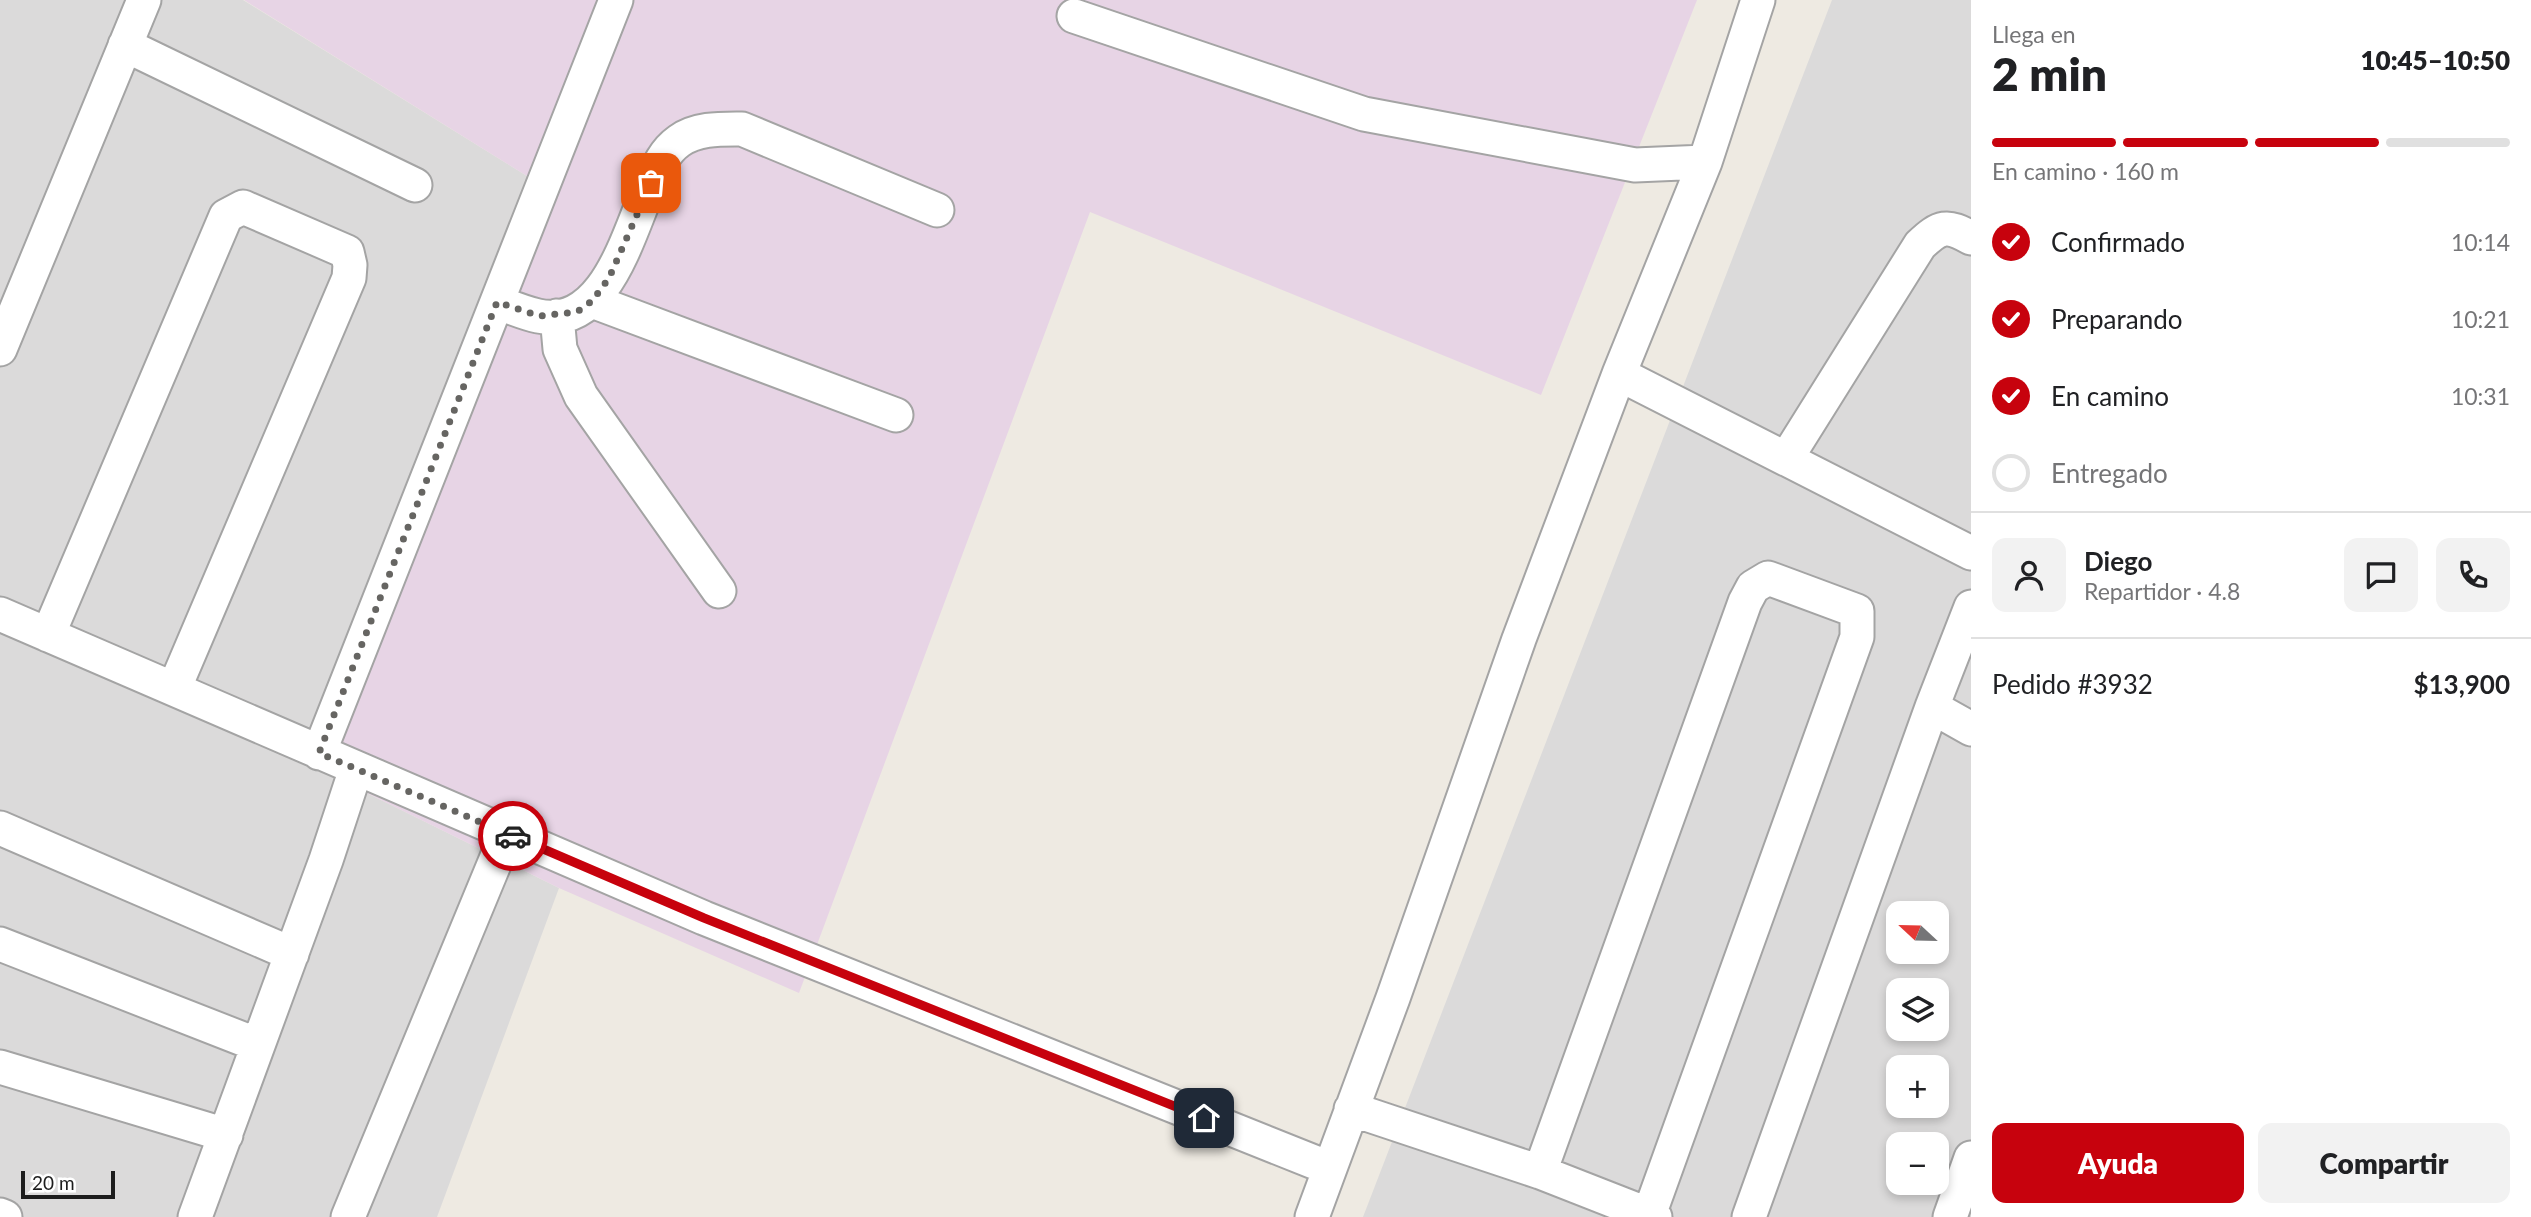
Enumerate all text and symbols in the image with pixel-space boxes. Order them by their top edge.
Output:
text: Llega en [1992,20,2076,48]
text: 10:45–10:50 [2360,44,2510,76]
text: 2 min [1992,46,2107,101]
pin [621,153,681,213]
text: En camino · 160 m [1992,157,2179,185]
icon: bag [632,164,670,202]
icon: check [1992,223,2030,261]
text: Confirmado [2051,226,2185,258]
text: 10:14 [2451,228,2510,256]
icon: check [1992,300,2030,338]
text: Preparando [2051,303,2183,335]
text: 10:21 [2451,305,2510,333]
icon: check [1992,377,2030,415]
text: En camino [2051,380,2169,412]
text: 10:31 [2451,382,2510,410]
text: Entregado [2051,457,2168,489]
button: person [1992,538,2066,612]
button: chat [2344,538,2418,612]
button: phone [2436,538,2510,612]
text: Diego [2084,545,2152,577]
text: Repartidor · 4.8 [2084,577,2240,605]
text: Pedido #3932 [1992,668,2153,700]
text: $13,900 [2413,668,2510,700]
courier [478,801,548,871]
icon: car [494,817,532,855]
north arrow [1886,901,1950,964]
map controls [1886,901,1949,1195]
button: layers [1886,978,1949,1041]
button: + [1886,1055,1949,1118]
pin [1174,1088,1234,1148]
icon: home [1185,1099,1223,1137]
button: Ayuda [1992,1123,2244,1203]
button: Compartir [2258,1123,2510,1203]
button: − [1886,1132,1949,1195]
scale bar [21,1168,116,1200]
text: 20 m [32,1171,75,1194]

